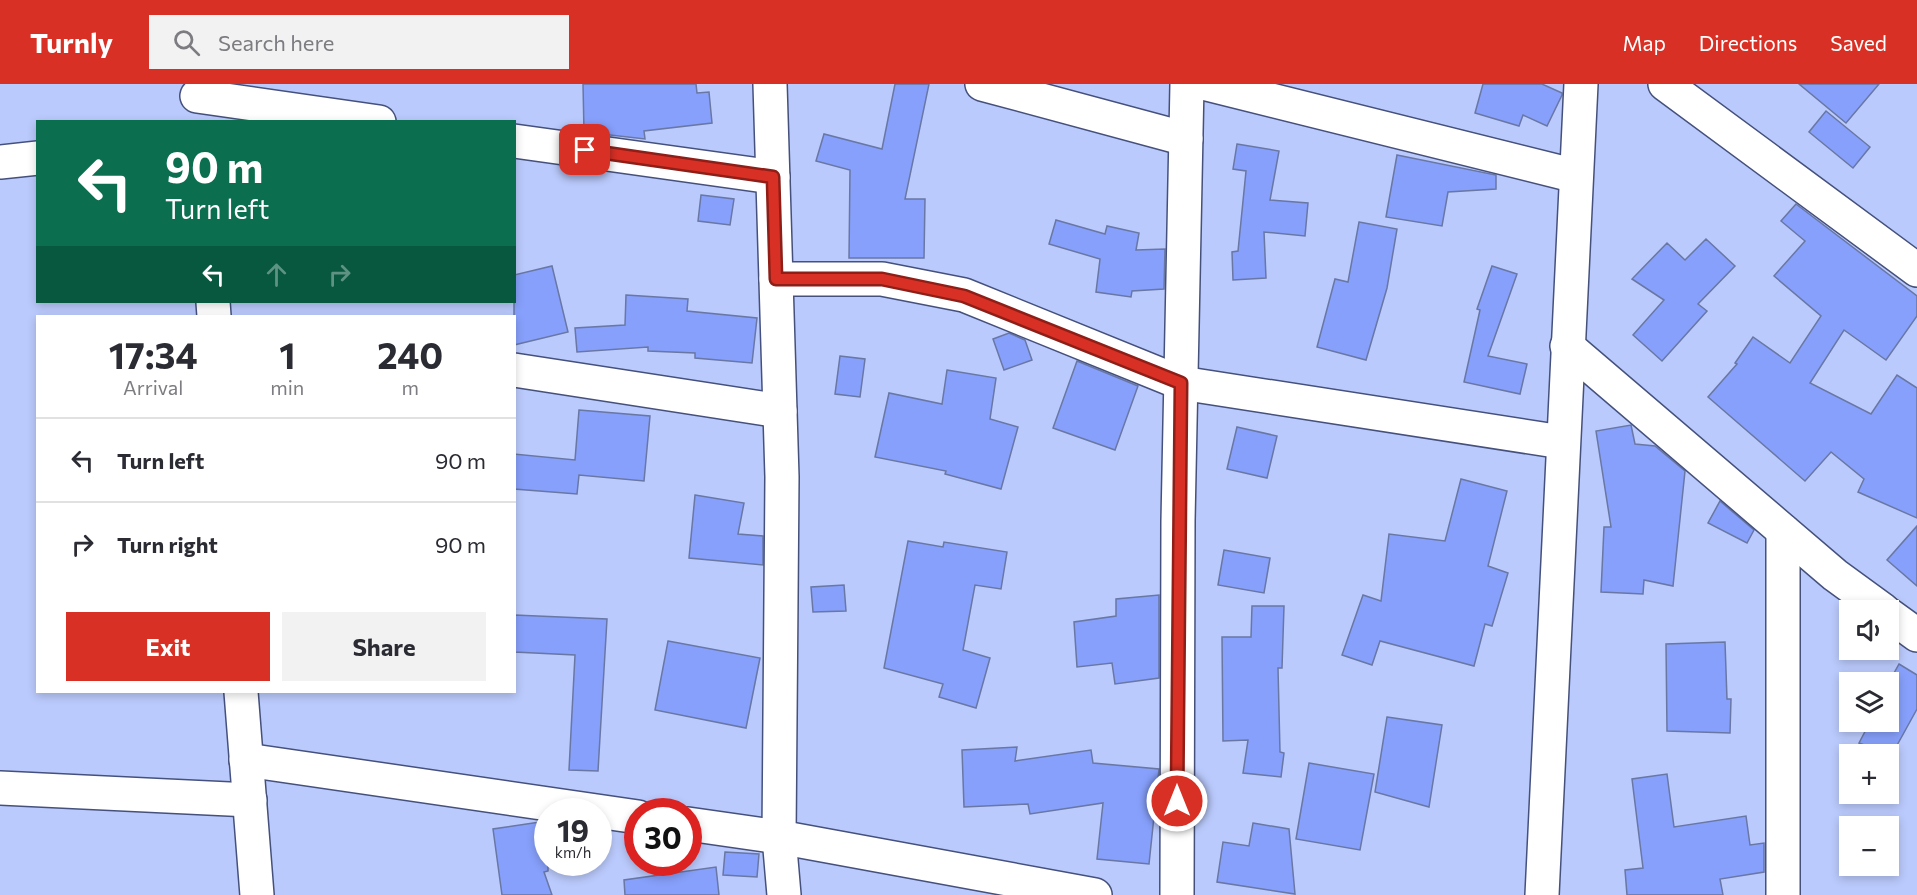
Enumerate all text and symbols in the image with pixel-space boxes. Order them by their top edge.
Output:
search box [149,15,569,69]
text: Turnly [30,25,113,59]
icon: search [170,26,203,59]
text: Search here [218,29,334,56]
text: Map [1623,30,1666,55]
text: Directions [1699,30,1797,55]
text: Saved [1830,30,1887,55]
pin [559,124,610,175]
icon: arrive [568,133,601,166]
text: 90 m [165,140,264,192]
icon: left [66,144,144,222]
text: Turn left [165,192,269,225]
icon: left [197,258,230,291]
icon: ahead [260,258,293,291]
icon: right [323,258,356,291]
text: 17:34 [109,332,197,376]
text: 1 [279,332,295,376]
text: 240 [377,332,443,376]
text: Arrival [123,375,183,399]
text: min [270,375,304,399]
text: m [401,375,419,399]
icon: left [66,444,99,477]
text: Turn left [117,447,204,474]
text: 90 m [435,447,486,474]
icon: right [66,528,99,561]
text: Turn right [117,531,218,558]
text: 90 m [435,531,486,558]
map controls [1839,600,1899,876]
button: sound [1839,600,1899,660]
button: Exit [66,612,270,681]
button: Share [282,612,486,681]
button: layers [1839,672,1899,732]
button: + [1839,744,1899,804]
position arrow [1145,769,1209,833]
speed limit sign: 30 [624,798,702,876]
text: 19 [557,811,589,848]
button: − [1839,816,1899,876]
text: km/h [555,843,591,861]

